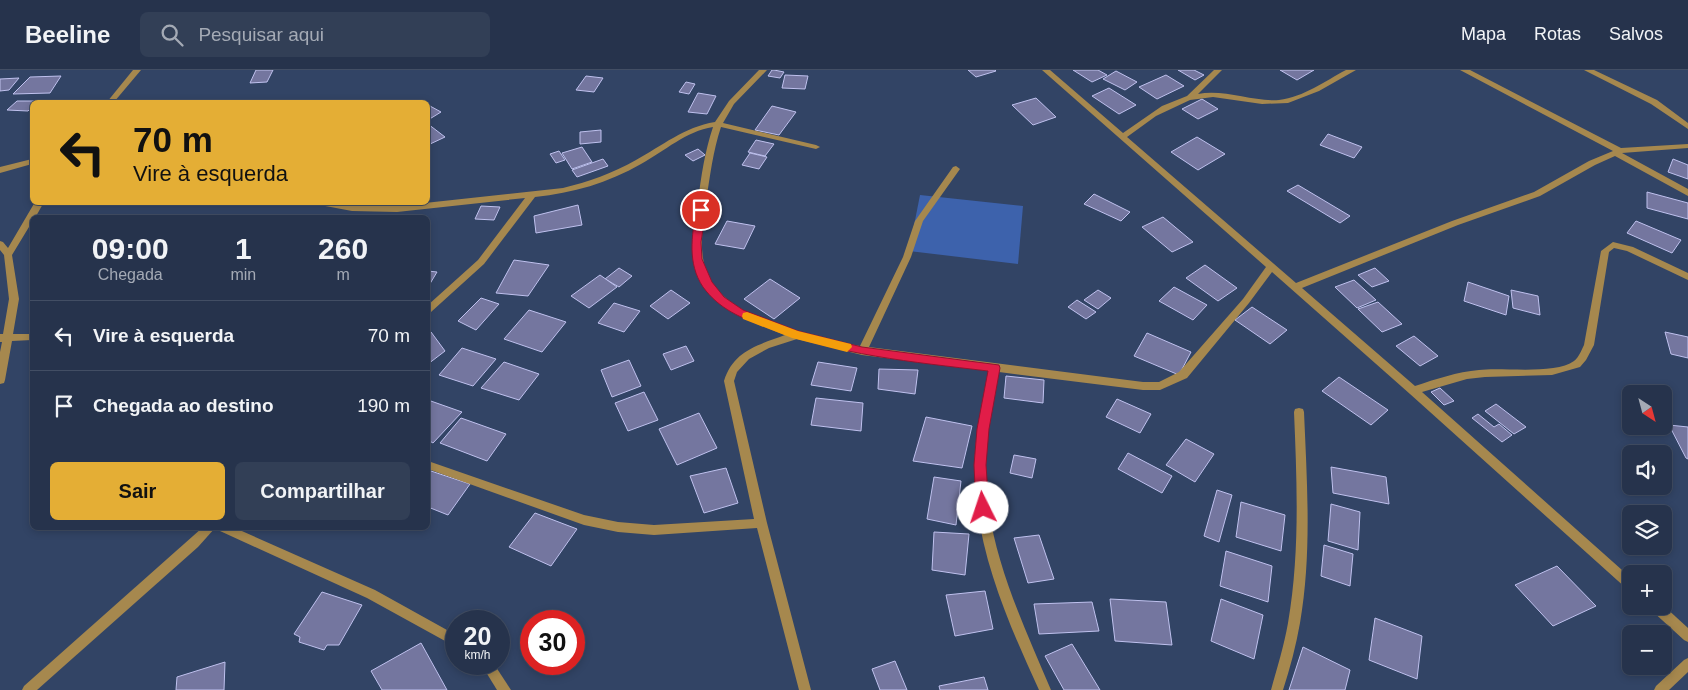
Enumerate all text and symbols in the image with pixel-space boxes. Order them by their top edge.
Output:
search box [140,12,490,57]
text: Beeline [25,21,110,48]
icon: search [158,21,186,49]
text: Pesquisar aqui [198,24,324,45]
text: Mapa [1461,24,1506,44]
text: Rotas [1534,24,1581,44]
text: Salvos [1609,24,1663,44]
icon: left [50,120,115,185]
text: 70 m [133,120,213,159]
text: Vire à esquerda [133,161,288,186]
pin [680,189,722,231]
icon: arrive [687,196,715,224]
text: 09:00 [92,232,169,265]
text: 1 [235,232,252,265]
text: 260 [318,232,368,265]
text: Chegada [98,266,163,283]
text: min [230,266,256,283]
text: m [336,266,350,283]
icon: left [50,322,78,350]
text: Vire à esquerda [93,325,234,346]
text: 70 m [368,325,410,346]
north arrow [1622,385,1672,435]
map controls [1622,385,1672,675]
icon: arrive [50,392,78,420]
text: Chegada ao destino [93,395,274,416]
text: 190 m [357,395,410,416]
button: sound [1622,445,1672,495]
button: Sair [50,462,225,520]
button: Compartilhar [235,462,410,520]
position arrow [956,481,1008,533]
button: layers [1622,505,1672,555]
button: + [1622,565,1672,615]
speed limit sign: 30 [520,610,585,675]
text: 20 [464,622,491,650]
button: − [1622,625,1672,675]
text: km/h [464,648,491,662]

